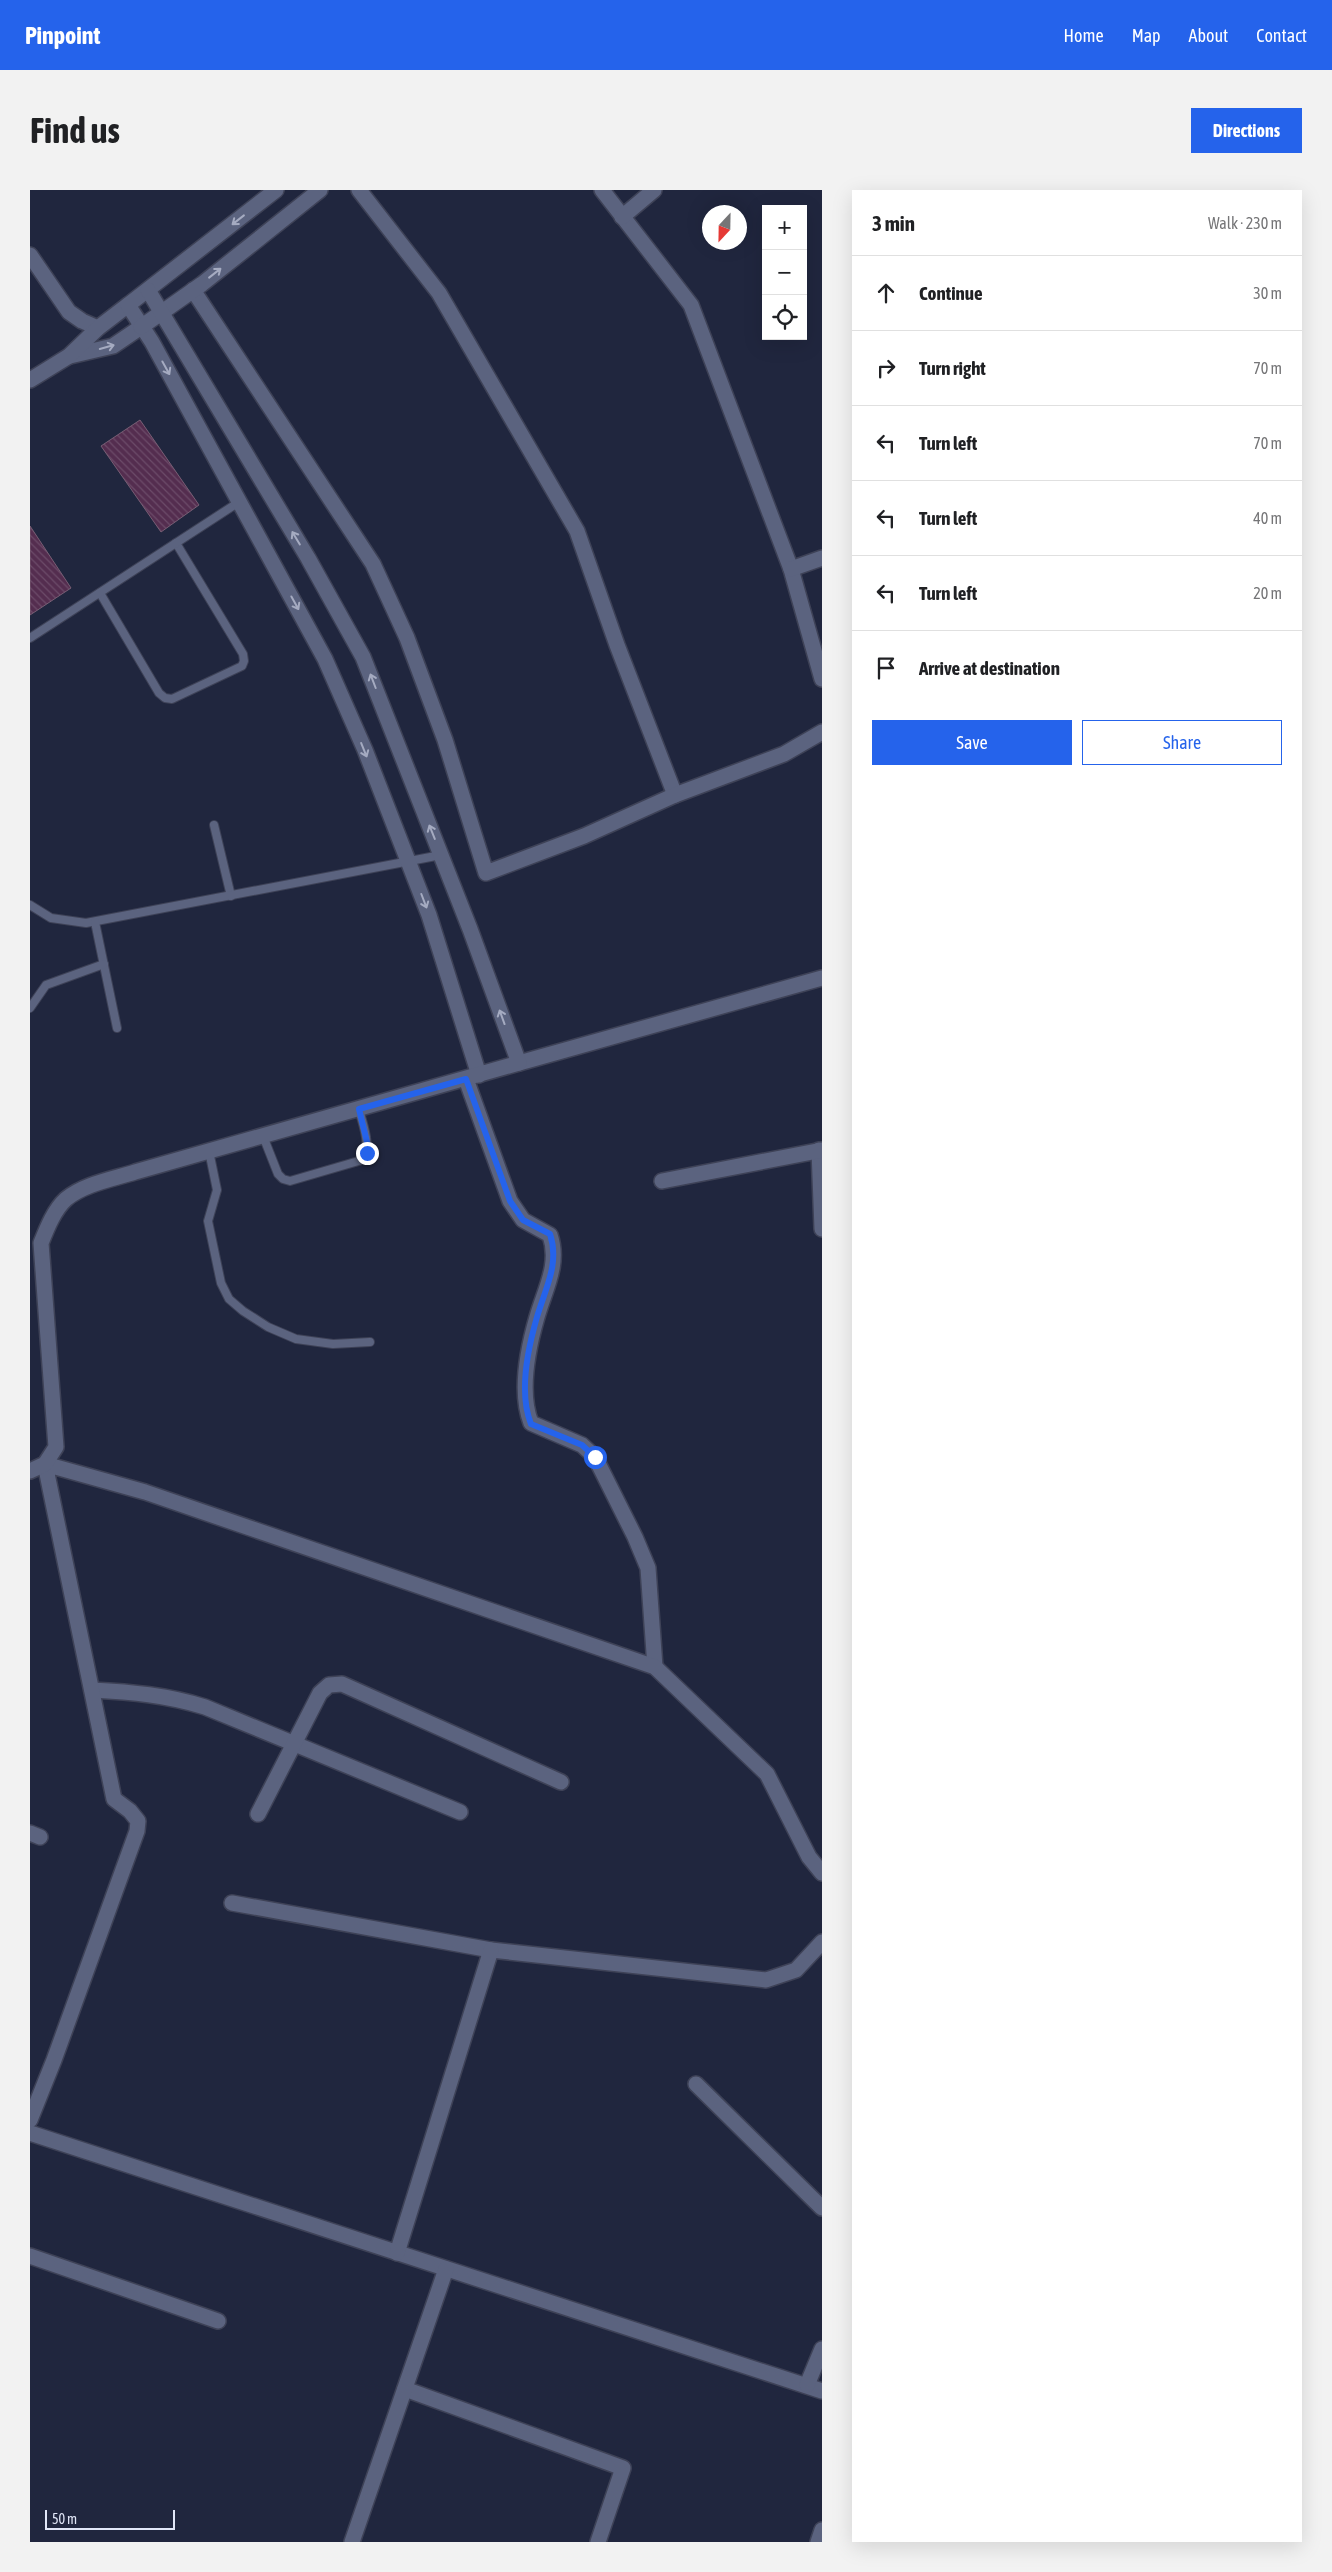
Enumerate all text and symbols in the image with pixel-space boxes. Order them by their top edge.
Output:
text: Pinpoint [25,22,100,49]
text: Home [1064,25,1104,46]
text: Map [1132,25,1161,46]
text: About [1189,25,1228,46]
text: Contact [1256,25,1307,46]
button: Directions [1191,108,1302,153]
text: Find us [30,110,120,150]
north arrow [702,205,747,250]
map controls [762,205,807,340]
button: + [762,205,807,250]
text: 3 min [872,211,915,235]
text: Walk · 230 m [1208,214,1282,232]
one-way arrow [232,215,245,226]
button: − [762,250,807,295]
one-way arrow [208,268,221,279]
icon: ahead [872,279,900,307]
text: Continue [919,282,983,304]
text: 30 m [1253,284,1282,302]
button: locate [762,295,807,340]
one-way arrow [99,341,115,351]
icon: right [872,354,900,382]
text: Turn right [919,357,986,379]
text: 70 m [1253,359,1282,377]
one-way arrow [161,361,171,376]
icon: left [872,429,900,457]
text: Turn left [919,432,977,454]
text: 70 m [1253,434,1282,452]
icon: left [872,504,900,532]
text: Turn left [919,507,977,529]
text: 40 m [1253,509,1282,527]
one-way arrow [291,531,301,545]
icon: left [872,579,900,607]
text: Turn left [919,582,977,604]
text: 20 m [1253,584,1282,602]
one-way arrow [291,595,300,610]
icon: arrive [872,654,900,682]
text: Arrive at destination [919,657,1060,679]
one-way arrow [367,674,377,689]
button: Save [872,720,1072,765]
button: Share [1082,720,1282,765]
one-way arrow [360,742,370,757]
one-way arrow [426,825,435,840]
one-way arrow [419,893,429,908]
one-way arrow [497,1010,506,1025]
route end [356,1142,379,1165]
route start [584,1446,607,1469]
scale bar [45,2507,175,2530]
text: 50 m [52,2511,77,2527]

